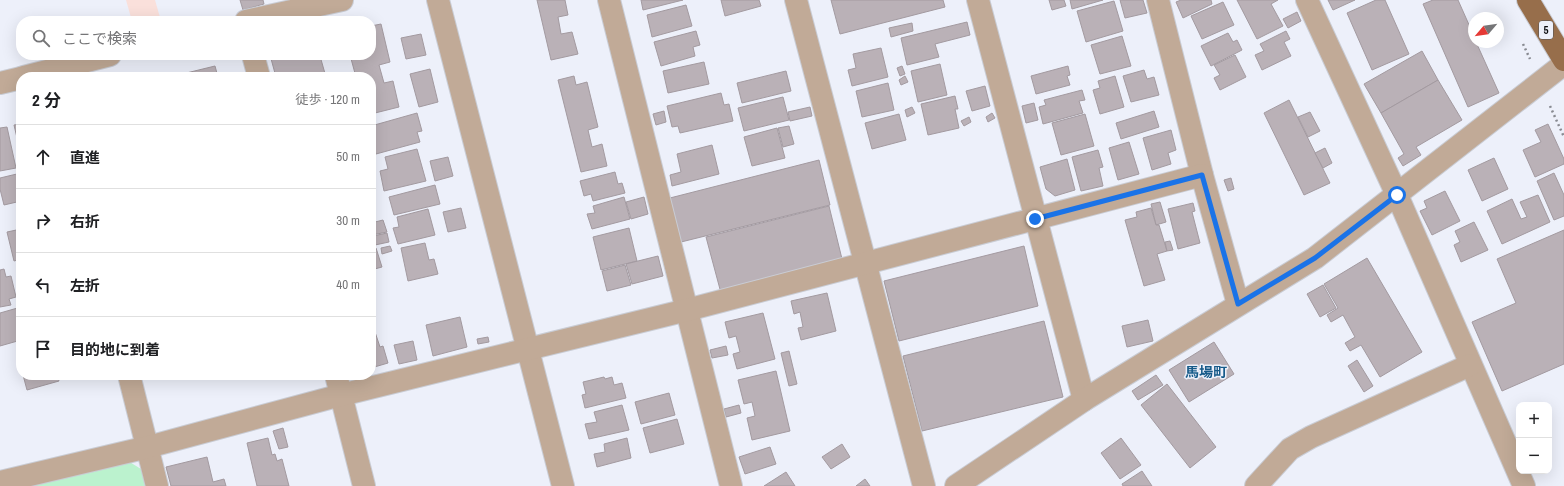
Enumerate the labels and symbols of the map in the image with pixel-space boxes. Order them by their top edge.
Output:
north arrow [1468,12,1504,48]
road number: 5 [1539,21,1553,39]
route start [1388,186,1406,204]
route end [1026,210,1044,228]
district label: 馬場町 [1185,363,1227,381]

